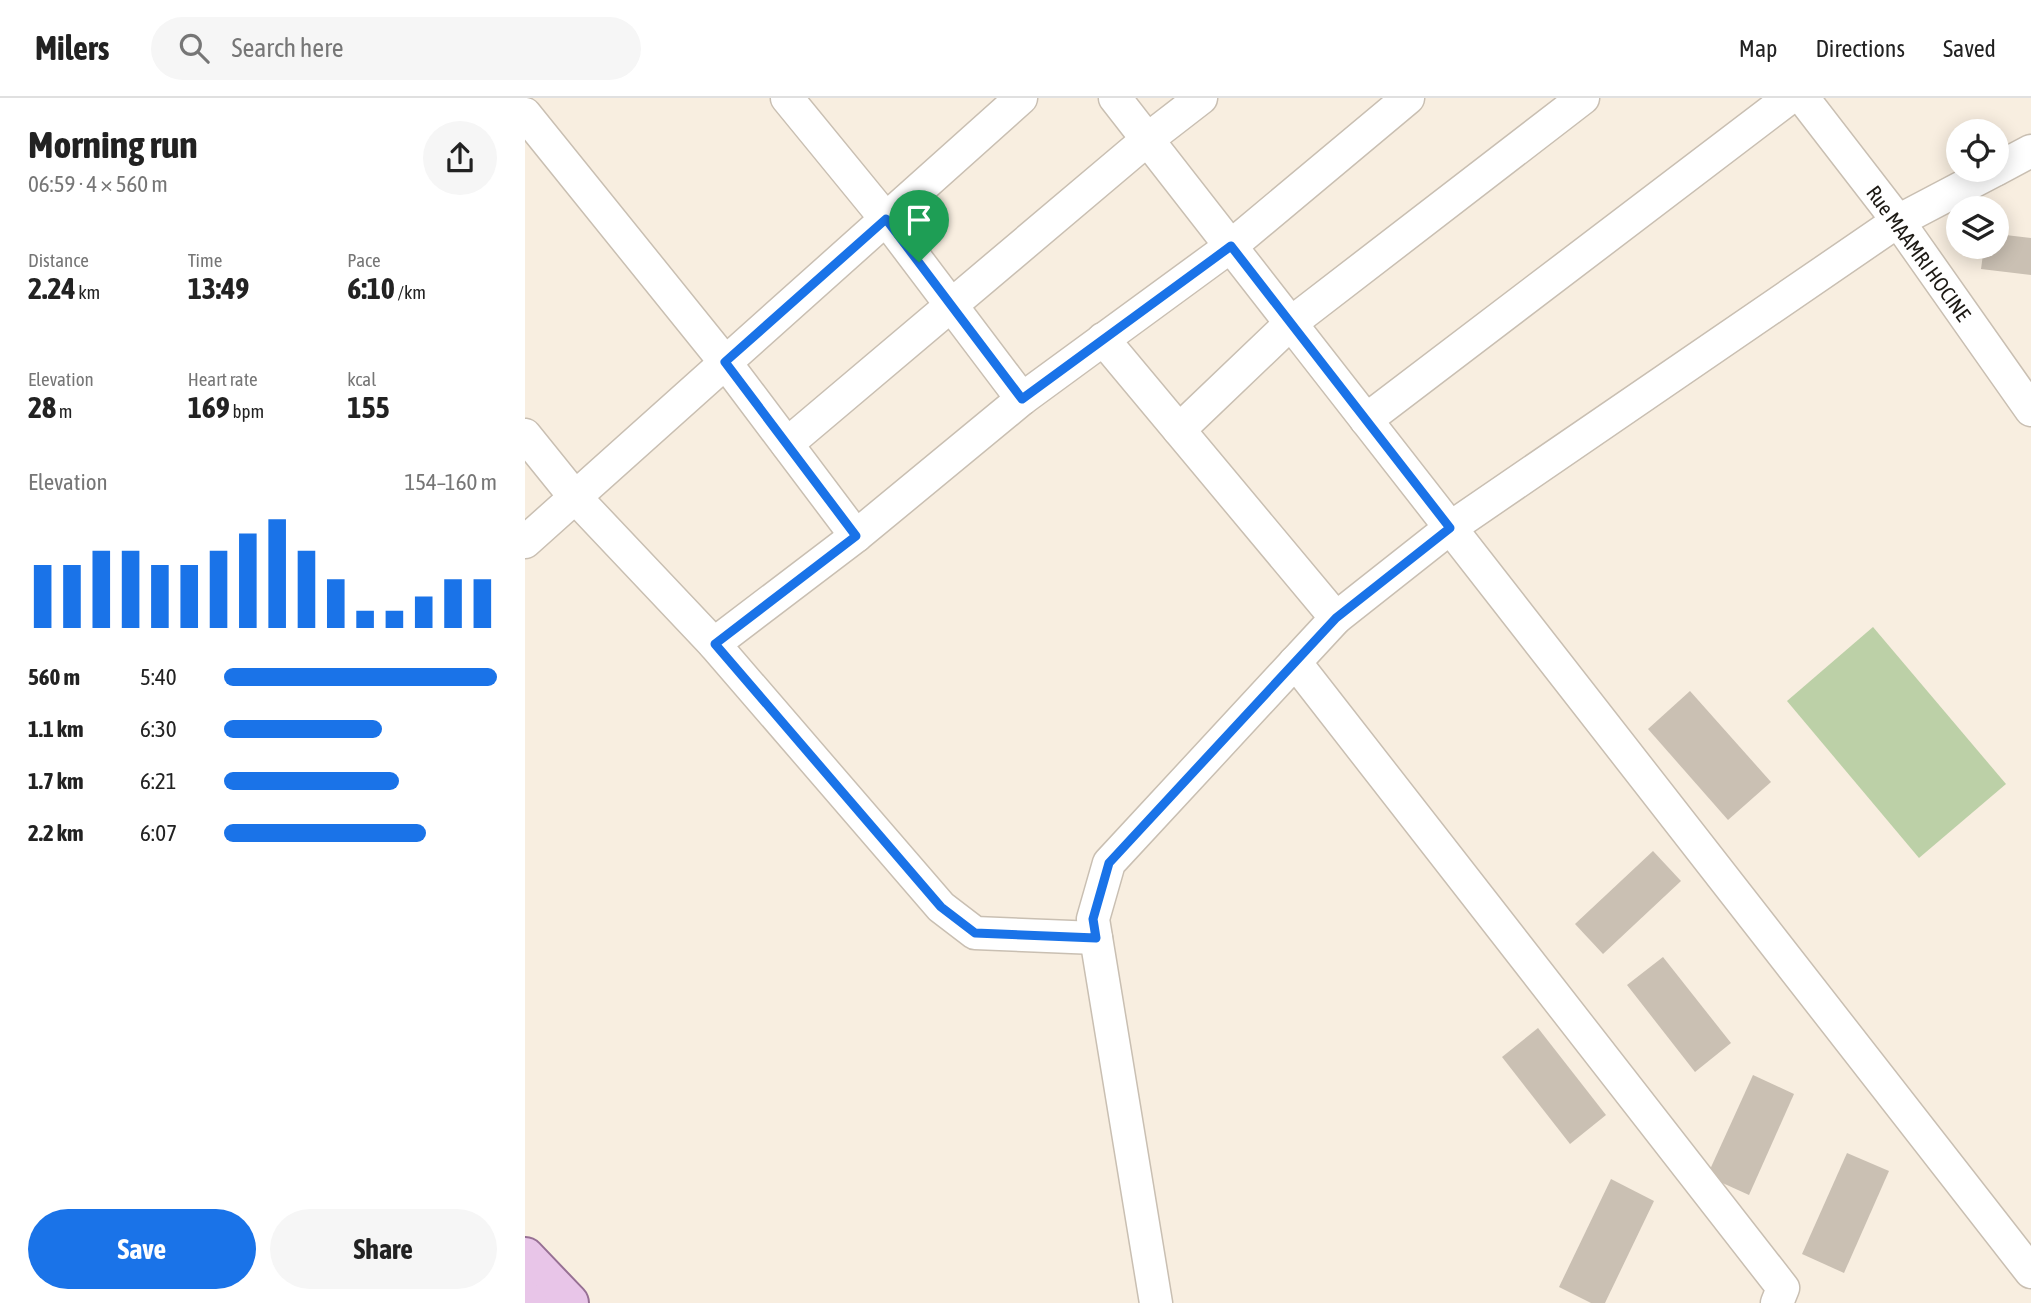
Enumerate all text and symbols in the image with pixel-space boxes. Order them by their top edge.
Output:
search box [151,17,641,80]
text: Milers [35,29,109,67]
icon: search [175,29,213,67]
text: Search here [231,33,344,63]
text: Map [1739,35,1777,62]
text: Directions [1815,35,1905,62]
text: Saved [1943,35,1996,62]
map controls [1946,119,2009,259]
button: locate [1946,119,2009,182]
button: share [423,121,497,195]
text: Morning run [28,123,198,166]
text: 06:59 · 4 × 560 m [28,171,168,197]
street label: Rue MAAMRI HOCINE [1862,181,1976,325]
pin [889,190,949,262]
button: layers [1946,196,2009,259]
icon: arrive [900,201,938,239]
text: Distance [28,249,89,271]
text: Time [188,249,222,271]
text: Pace [347,249,381,271]
text: 2.24 [28,271,76,305]
text: 13:49 [188,271,249,305]
text: 6:10 [347,271,395,305]
text: km [76,281,100,303]
text: /km [395,281,426,303]
text: Elevation [28,368,94,390]
text: Heart rate [188,368,258,390]
text: kcal [347,368,376,390]
text: 28 [28,390,56,424]
text: 169 [188,390,230,424]
text: 155 [347,390,390,424]
text: m [56,400,73,422]
text: bpm [230,400,264,422]
text: Elevation [28,469,108,495]
text: 154–160 m [404,469,497,495]
text: 560 m [28,664,80,690]
text: 5:40 [140,664,177,690]
text: 1.1 km [28,716,84,742]
text: 6:30 [140,716,177,742]
text: 1.7 km [28,768,84,794]
text: 6:21 [140,768,177,794]
text: 2.2 km [28,820,84,846]
text: 6:07 [140,820,177,846]
button: Save [28,1209,256,1289]
button: Share [270,1209,497,1289]

